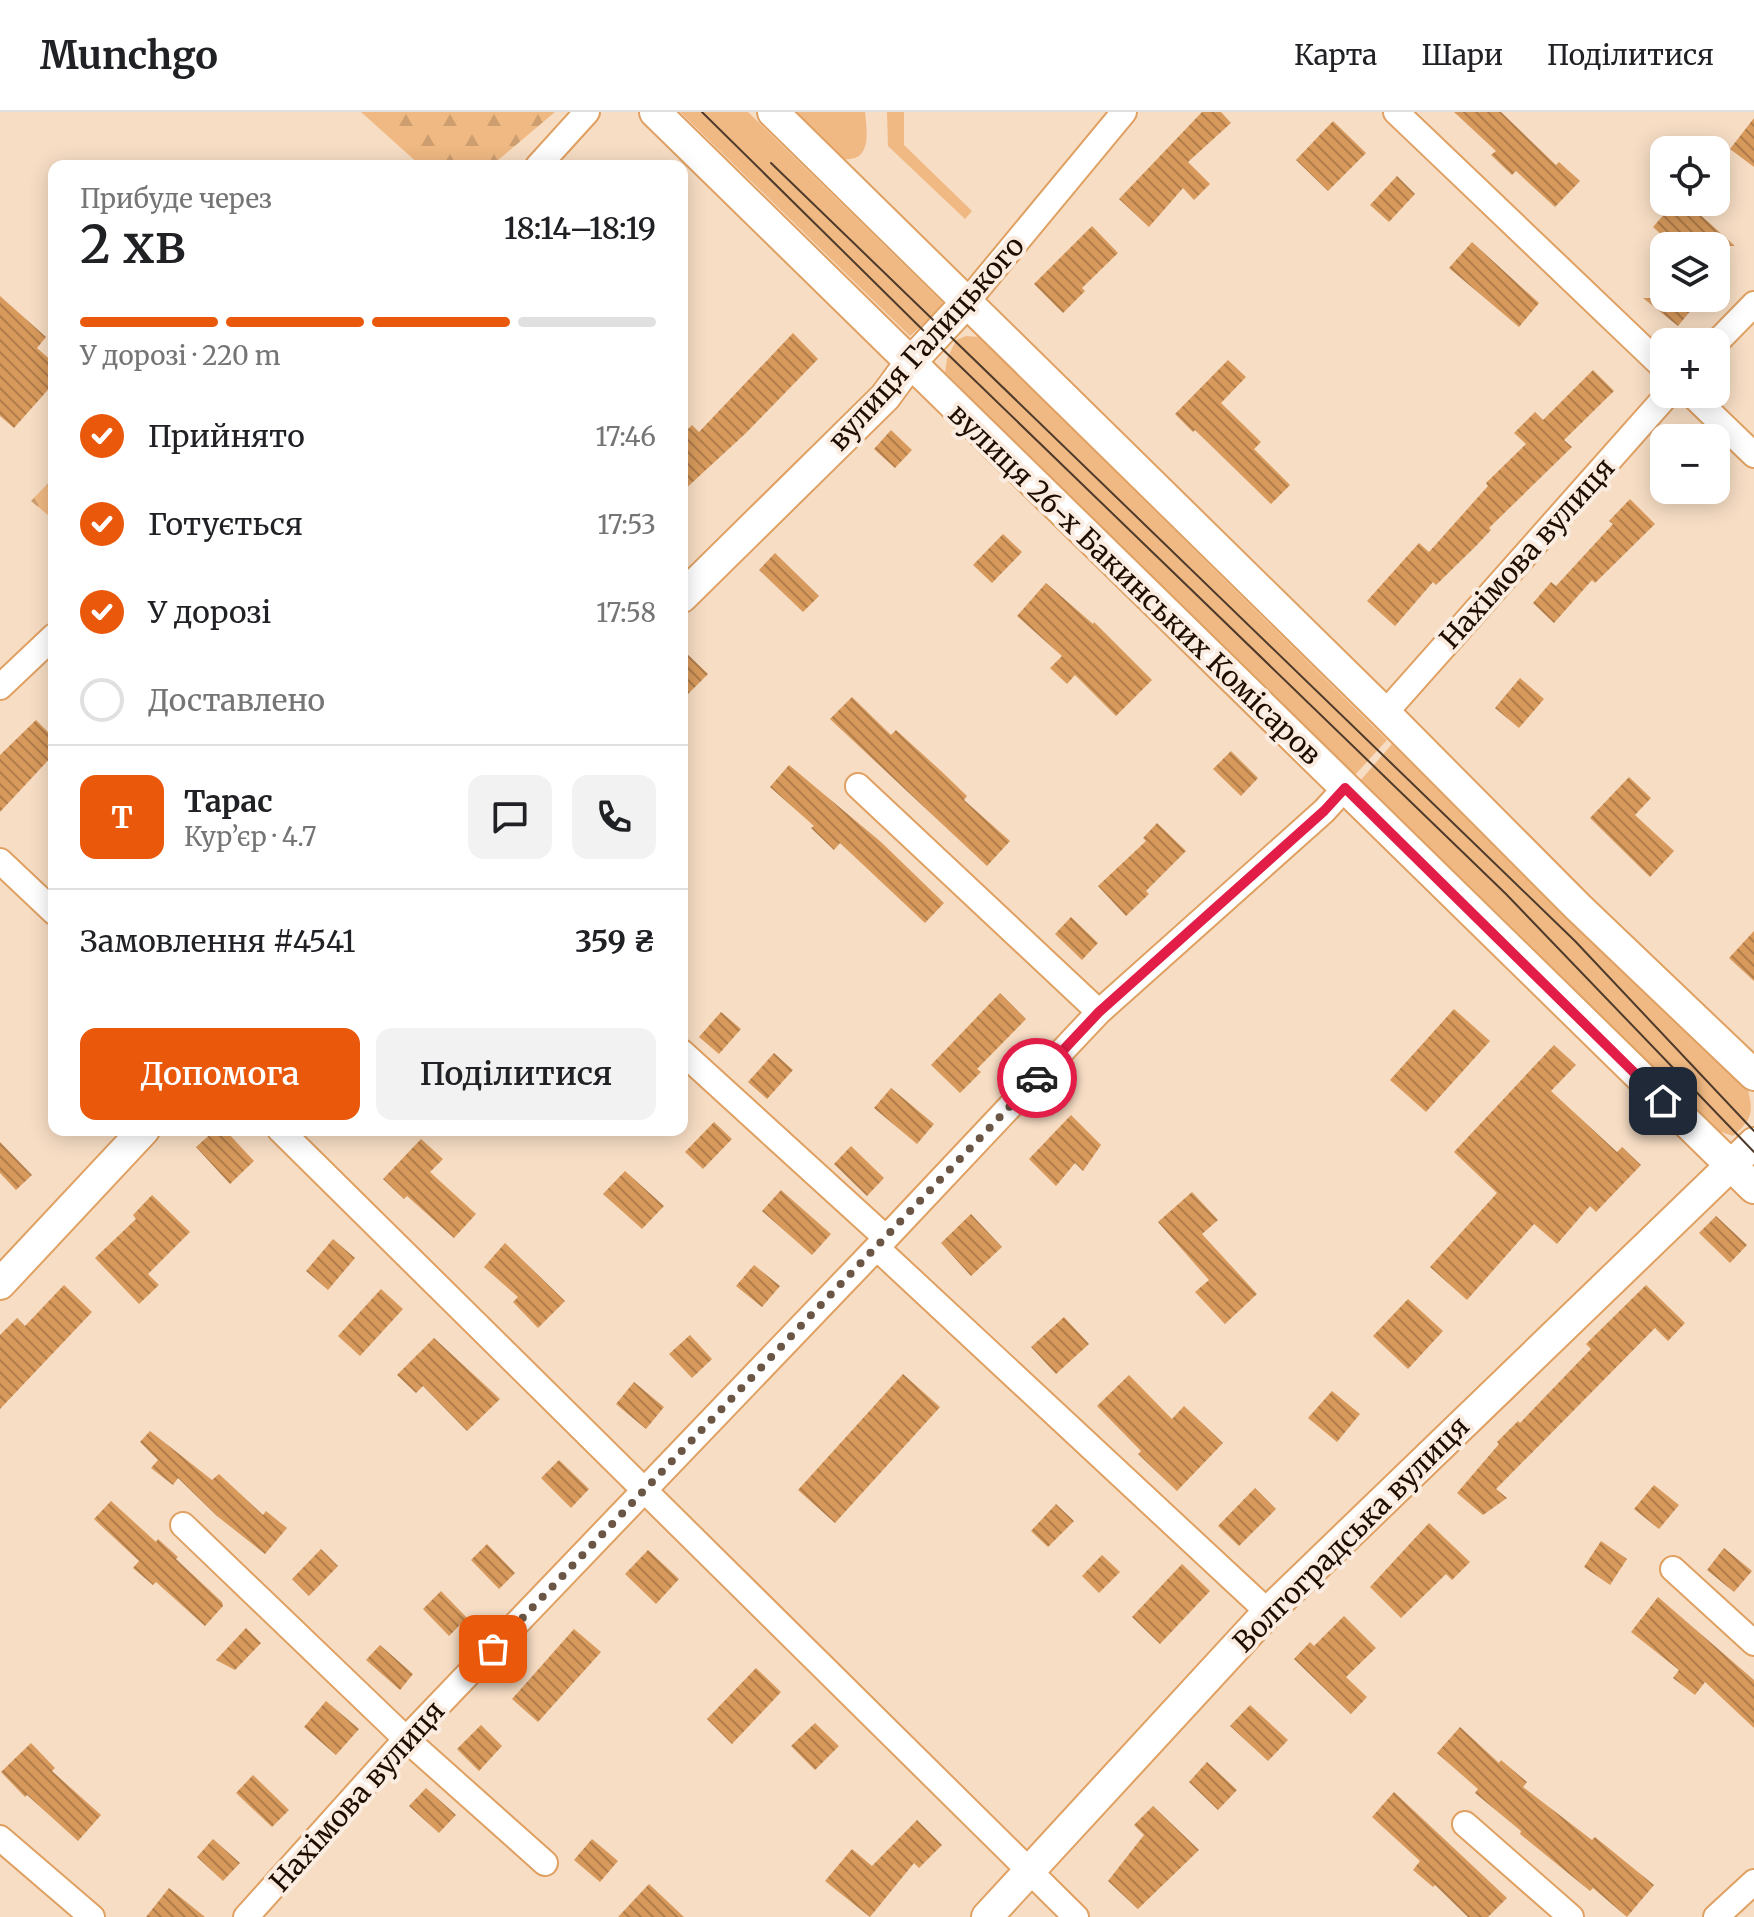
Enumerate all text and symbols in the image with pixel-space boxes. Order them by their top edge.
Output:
text: Munchgo [40,32,218,79]
text: Карта [1294,37,1377,73]
text: Шари [1421,37,1503,73]
text: Поділитися [1547,37,1714,73]
map controls [1650,136,1730,504]
button: locate [1650,136,1730,216]
text: Прибуде через [80,182,272,215]
text: 18:14–18:19 [504,209,656,247]
text: 2 хв [80,212,186,277]
street label: вулиця Галицького [820,228,1032,458]
button: layers [1650,232,1730,312]
button: + [1650,328,1730,408]
text: У дорозі · 220 m [80,339,281,372]
street label: вулиця 26-х Бакинських Комісаров [941,396,1329,772]
icon: check [80,414,124,458]
text: Прийнято [148,417,305,455]
text: 17:46 [596,420,656,453]
button: − [1650,424,1730,504]
street label: Нахімова вулиця [1432,450,1622,656]
icon: check [80,502,124,546]
text: Готується [148,505,303,543]
text: 17:53 [598,508,656,541]
icon: check [80,590,124,634]
text: У дорозі [148,593,271,631]
text: 17:58 [596,596,656,629]
text: Доставлено [148,681,325,719]
button: chat [468,775,552,859]
button: phone [572,775,656,859]
text: Тарас [184,782,273,820]
text: Т [111,798,133,836]
text: Кур’єр · 4.7 [184,820,316,853]
text: Замовлення #4541 [80,922,356,960]
text: 359 ₴ [575,922,656,960]
button: Допомога [80,1028,360,1120]
button: Поділитися [376,1028,656,1120]
courier [997,1038,1077,1118]
icon: car [1015,1056,1059,1100]
pin [1629,1067,1697,1135]
icon: home [1641,1079,1685,1123]
street label: Волгоградська вулиця [1225,1408,1477,1660]
pin [459,1615,527,1683]
icon: bag [471,1627,515,1671]
street label: Нахімова вулиця [262,1693,452,1899]

